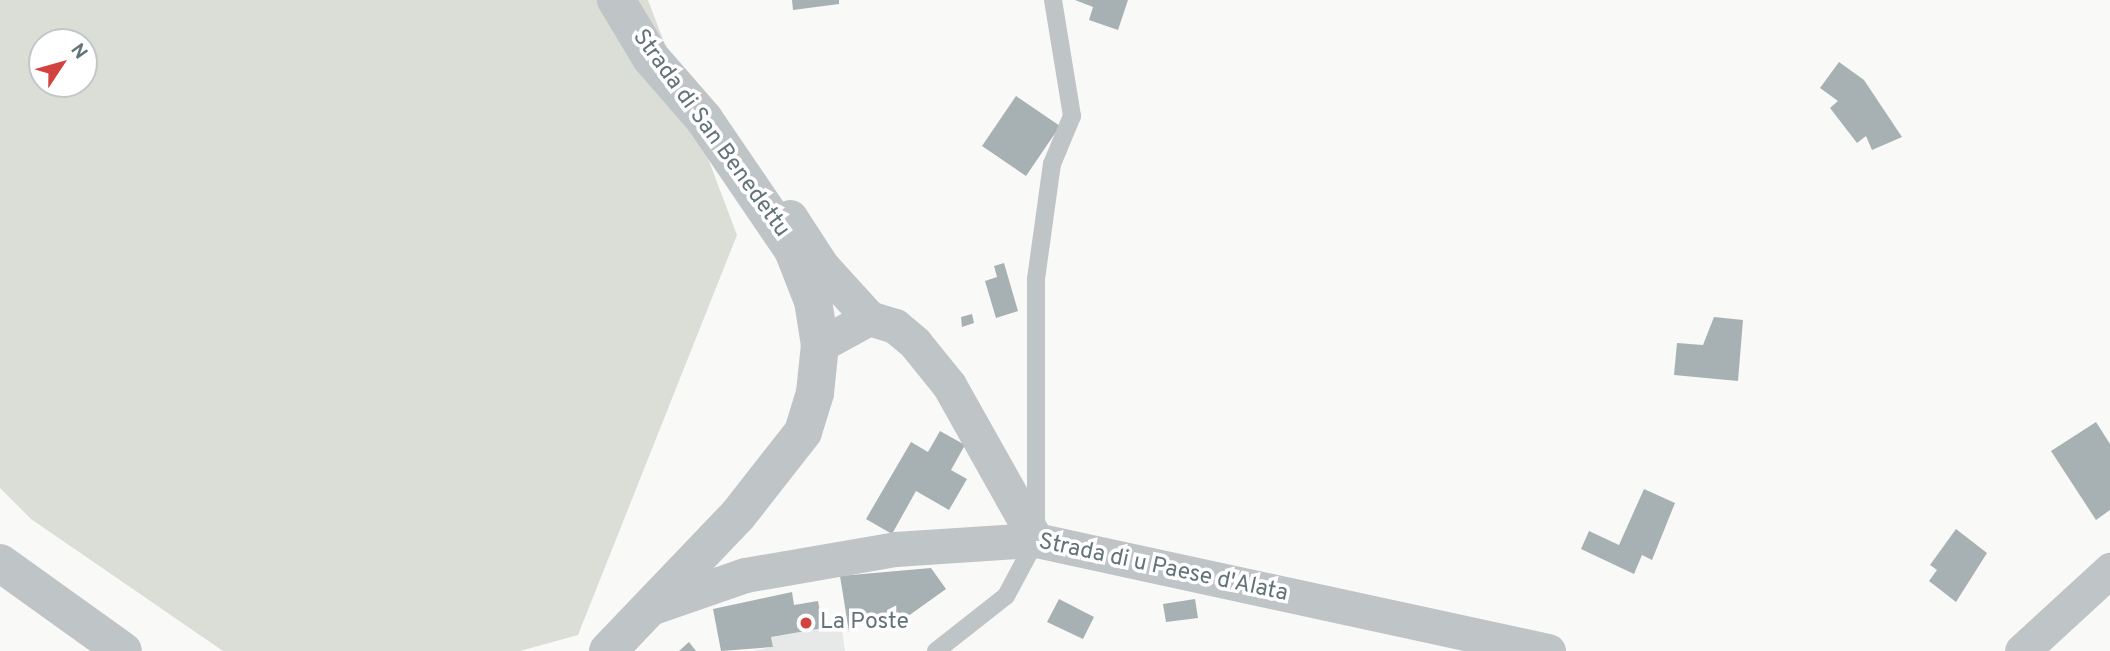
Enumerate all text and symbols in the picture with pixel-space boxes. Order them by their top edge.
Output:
street label: Strada di San Benedettu [625,25,795,243]
north arrow [28,28,98,98]
text: N [65,39,92,64]
street label: Strada di u Paese d'Alata [1036,529,1290,609]
place label: La Poste [820,609,909,637]
marker: La Poste [798,615,814,631]

